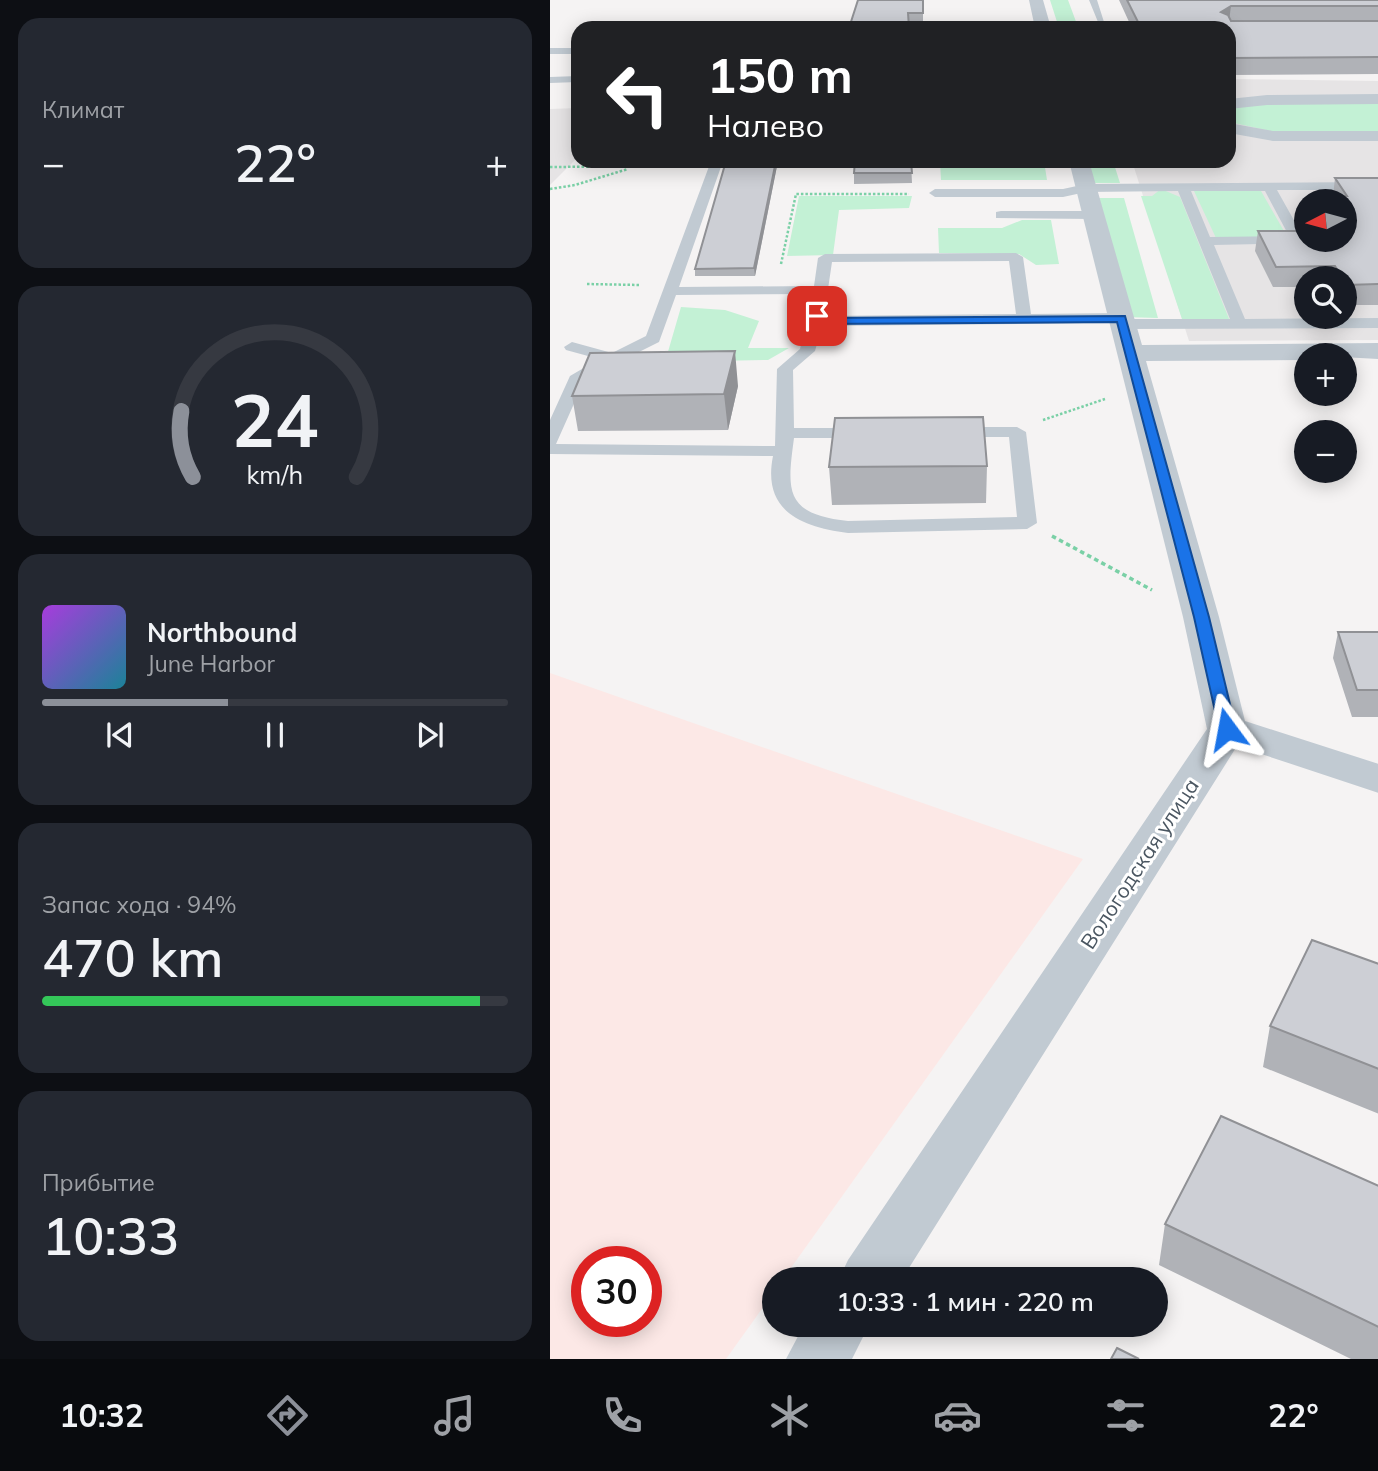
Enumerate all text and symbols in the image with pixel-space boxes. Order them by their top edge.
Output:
text: 150 m [707,44,853,105]
icon: left [592,49,683,140]
text: Климат [42,95,124,124]
text: Налево [707,105,824,145]
text: 22° [234,130,316,195]
text: − [42,139,65,187]
text: + [485,139,508,187]
north arrow [1294,189,1357,252]
map controls [1294,189,1357,483]
button: search [1294,266,1357,329]
pin [787,286,847,346]
icon: arrive [798,297,836,335]
button: + [1294,343,1357,406]
text: 24 [231,375,319,466]
button: − [1294,420,1357,483]
text: km/h [247,459,303,490]
text: Northbound [147,616,297,649]
text: June Harbor [147,649,275,678]
position arrow [1190,692,1264,766]
icon: previous [101,716,139,754]
icon: pause [256,716,294,754]
icon: next [411,716,449,754]
street label: Вологодская улица [1074,773,1204,954]
text: Запас хода · 94% [42,890,237,919]
text: 470 km [42,925,223,990]
text: Прибытие [42,1168,155,1197]
text: 10:33 [42,1203,179,1268]
speed limit sign: 30 [571,1246,662,1337]
text: 10:33 · 1 мин · 220 m [836,1285,1094,1318]
icon: directions [263,1391,312,1440]
icon: music [430,1391,479,1440]
icon: phone [598,1391,647,1440]
icon: climate [765,1391,814,1440]
icon: car [933,1391,982,1440]
icon: filters [1101,1391,1150,1440]
text: 10:32 [59,1395,144,1435]
text: 22° [1268,1395,1319,1435]

